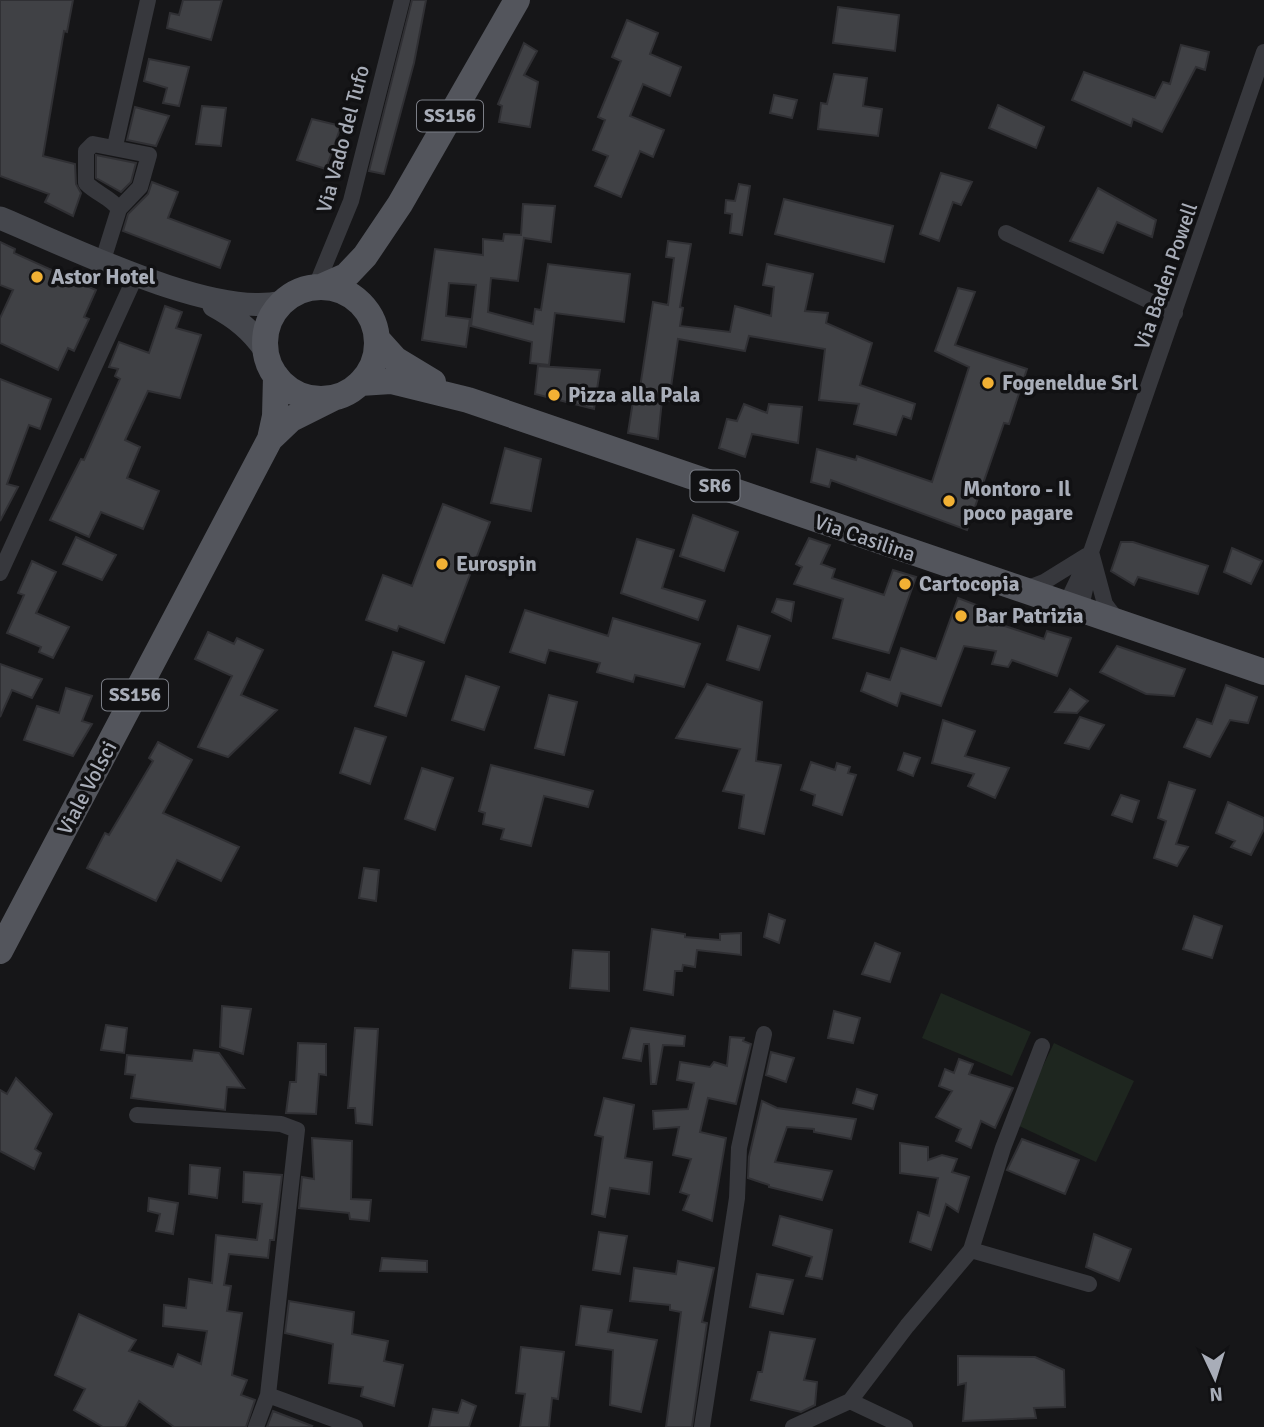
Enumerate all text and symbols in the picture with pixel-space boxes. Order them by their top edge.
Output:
street label: Via Vado del Tufo [311,62,375,216]
road number: SS156 [417,100,483,132]
street label: Via Baden Powell [1129,199,1203,353]
place label: Astor Hotel [51,264,156,290]
marker: Astor Hotel [29,269,45,285]
place label: Fogeneldue Srl [1002,370,1138,396]
marker: Fogeneldue Srl [980,375,996,391]
place label: Pizza alla Pala [568,382,700,408]
marker: Pizza alla Pala [546,387,562,403]
road number: SR6 [690,471,740,502]
place label: Montoro - Il poco pagare [963,476,1073,526]
marker: Montoro - Il poco pagare [941,493,957,509]
street label: Via Casilina [811,509,919,567]
place label: Eurospin [456,551,537,577]
marker: Eurospin [434,556,450,572]
place label: Cartocopia [919,571,1020,597]
marker: Cartocopia [897,576,913,592]
place label: Bar Patrizia [975,603,1084,629]
marker: Bar Patrizia [953,608,969,624]
road number: SS156 [102,680,168,710]
street label: Viale Volsci [51,737,123,839]
north arrow [1180,1343,1250,1413]
text: N [1209,1382,1224,1406]

